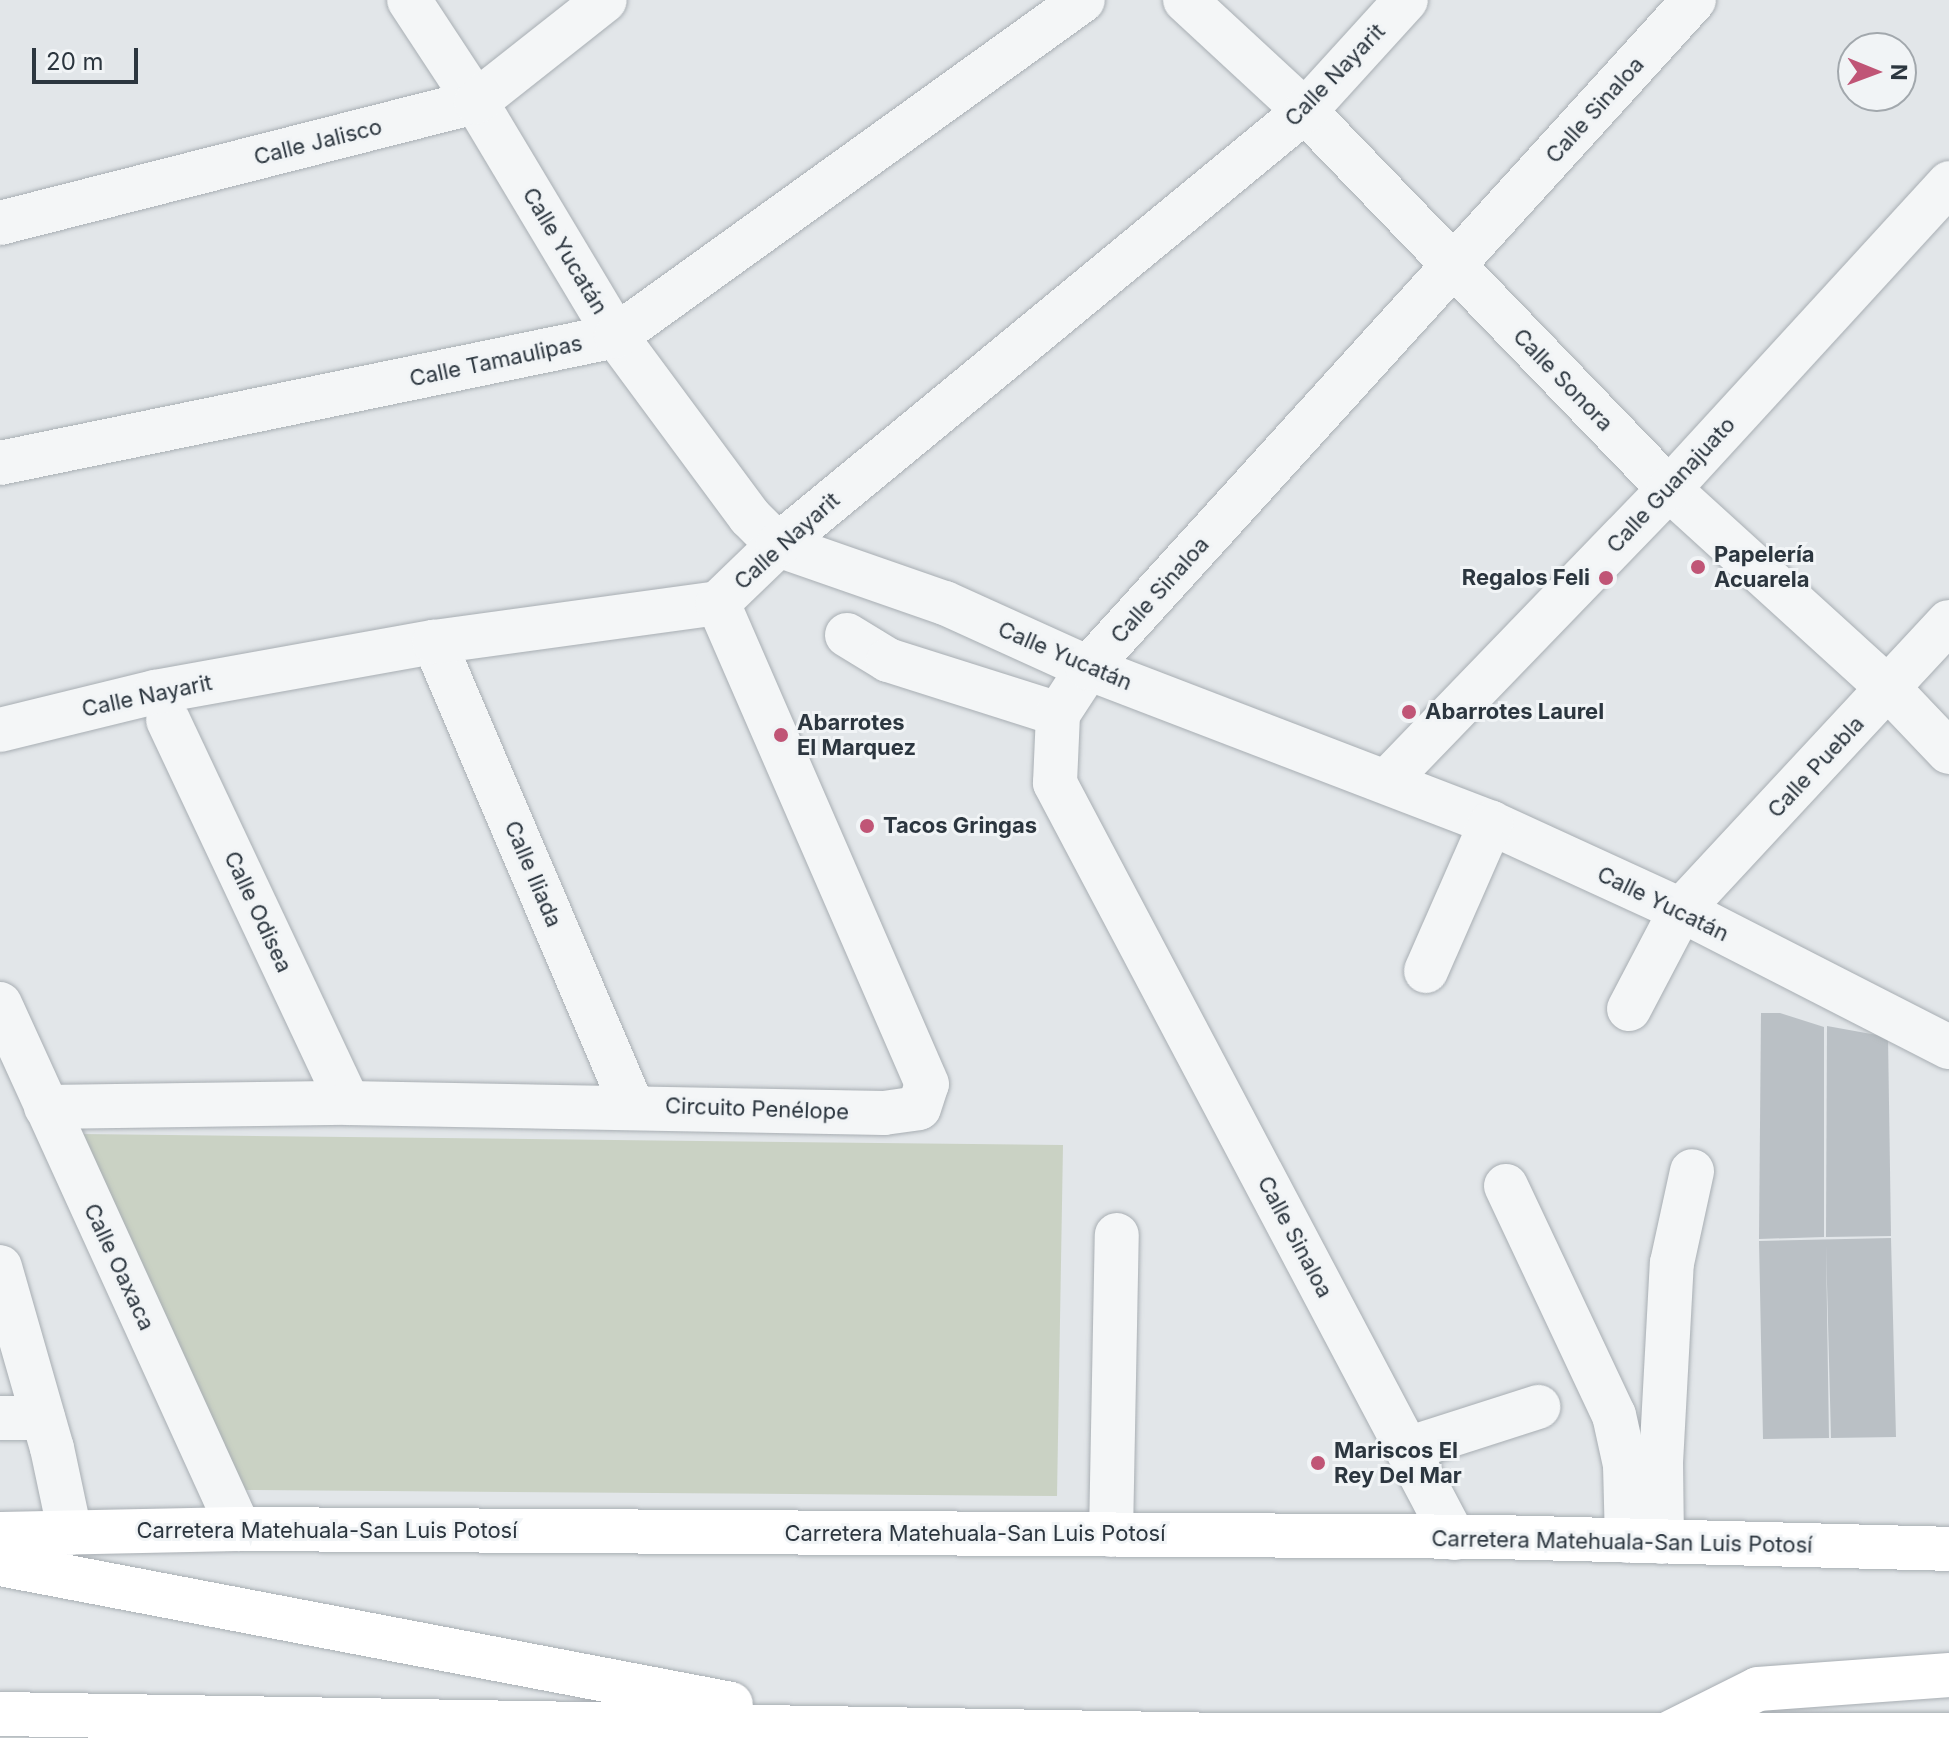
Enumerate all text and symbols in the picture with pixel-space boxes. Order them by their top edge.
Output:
street label: Calle Nayarit [1279,18,1391,132]
scale bar [36,32,142,82]
north arrow [1837,32,1917,112]
text: 20 m [46,47,104,76]
street label: Calle Sinaloa [1540,51,1650,169]
text: N [1886,64,1912,81]
street label: Calle Jalisco [251,113,385,171]
street label: Calle Yucatán [517,183,613,319]
street label: Calle Sonora [1508,323,1618,437]
street label: Calle Tamaulipas [407,330,585,392]
street label: Calle Guanajuato [1601,412,1741,558]
street label: Calle Nayarit [729,487,845,595]
street label: Calle Sinaloa [1105,531,1215,649]
place label: Papelería Acuarela [1714,541,1815,592]
marker: Papelería Acuarela [1689,558,1707,576]
place label: Regalos Feli [1462,565,1590,591]
marker: Regalos Feli [1597,569,1615,587]
street label: Calle Yucatán [994,616,1136,696]
street label: Calle Nayarit [79,669,215,723]
place label: Abarrotes Laurel [1425,699,1604,725]
marker: Abarrotes Laurel [1400,703,1418,721]
place label: Abarrotes El Marquez [797,709,916,760]
street label: Calle Puebla [1762,711,1870,823]
marker: Abarrotes El Marquez [772,726,790,744]
place label: Tacos Gringas [883,813,1037,839]
street label: Calle Iliada [499,817,567,931]
marker: Tacos Gringas [858,817,876,835]
street label: Calle Odisea [218,847,298,977]
street label: Calle Yucatán [1593,861,1733,947]
street label: Circuito Penélope [665,1093,849,1125]
street label: Calle Sinaloa [1252,1172,1338,1302]
street label: Calle Oaxaca [78,1199,160,1335]
place label: Mariscos El Rey Del Mar [1334,1437,1462,1488]
marker: Mariscos El Rey Del Mar [1309,1454,1327,1472]
street label: Carretera Matehuala-San Luis Potosí [136,1518,518,1544]
street label: Carretera Matehuala-San Luis Potosí [784,1521,1166,1547]
street label: Carretera Matehuala-San Luis Potosí [1431,1525,1813,1559]

